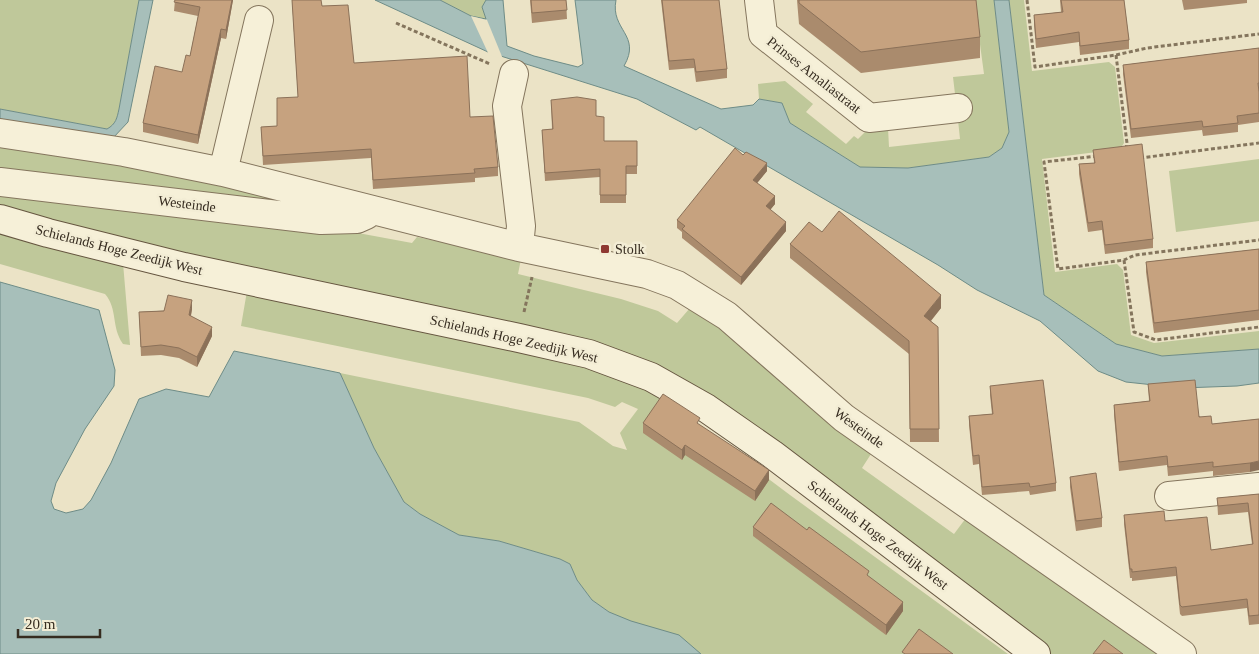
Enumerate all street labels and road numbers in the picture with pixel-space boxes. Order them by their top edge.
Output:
street label: Prinses Amaliastraat [764,34,864,116]
street label: Westeinde [157,193,217,215]
street label: Schielands Hoge Zeedijk West [34,222,204,278]
street label: Schielands Hoge Zeedijk West [429,312,599,366]
street label: Westeinde [831,405,887,451]
street label: Schielands Hoge Zeedijk West [805,477,951,593]

